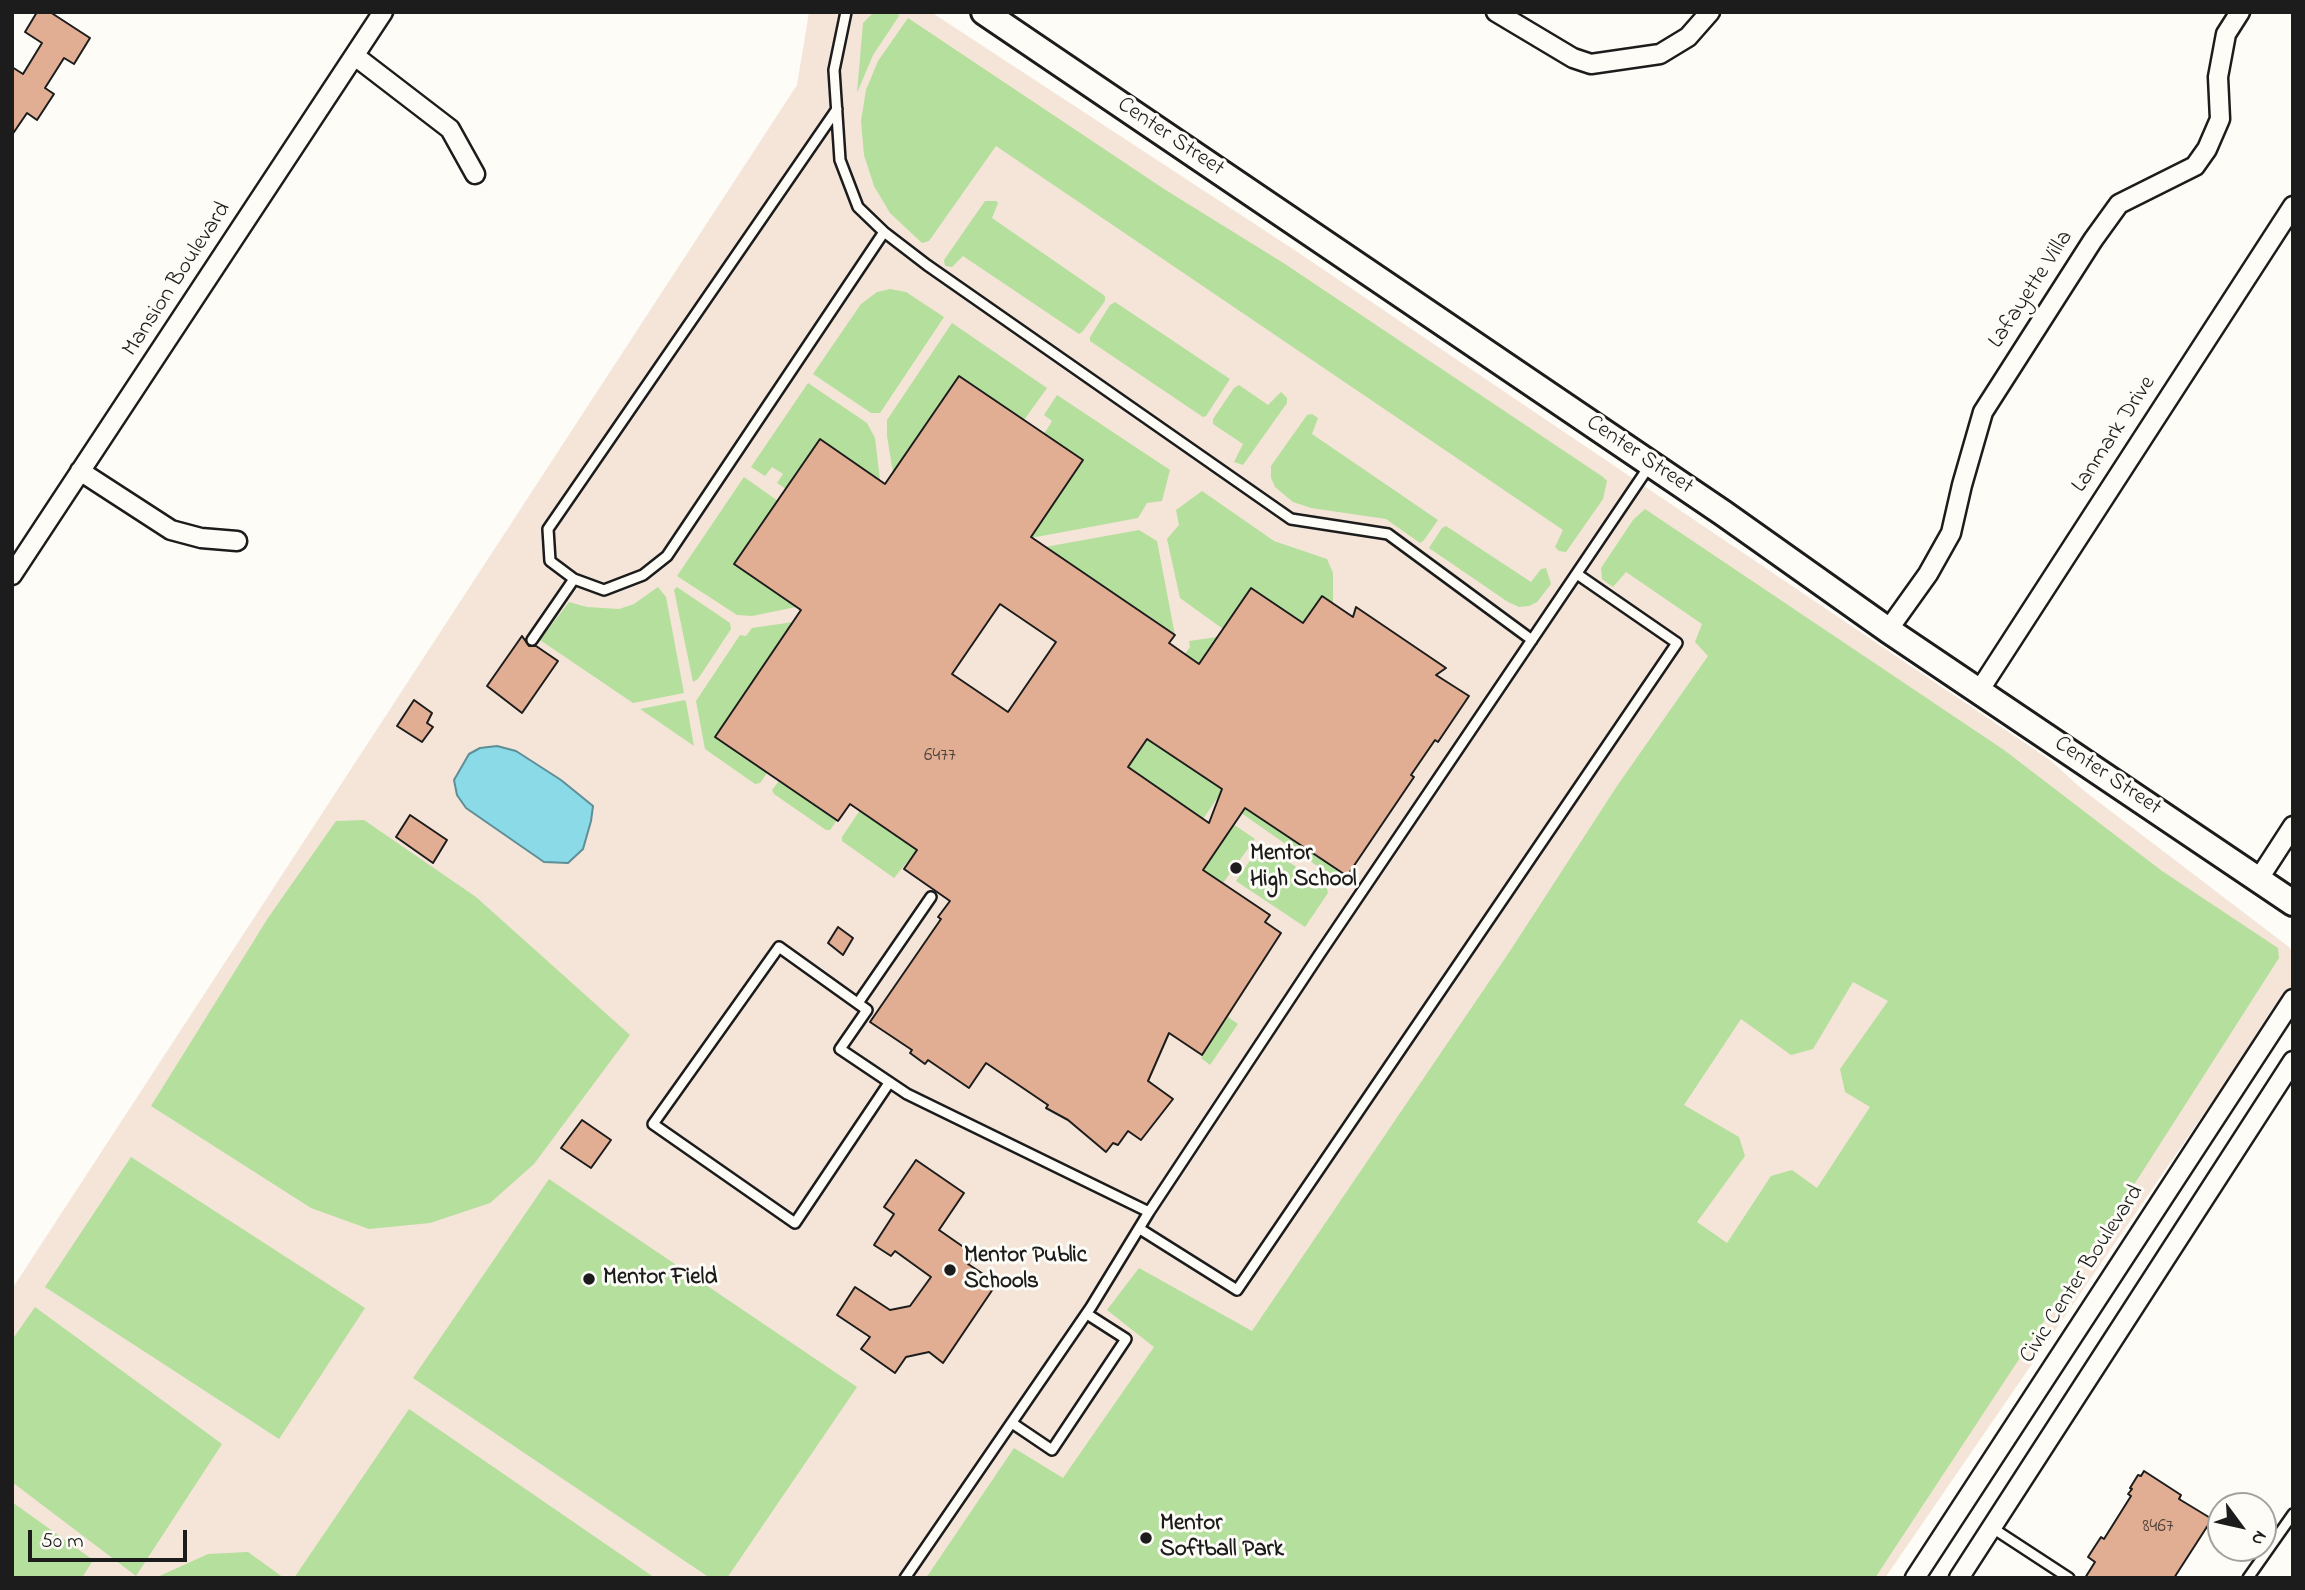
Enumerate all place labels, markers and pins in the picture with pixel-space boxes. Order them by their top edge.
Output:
place label: Mentor High School [1250,841,1357,895]
marker: Mentor High School [1228,860,1244,876]
place label: Mentor Public Schools [964,1243,1087,1297]
marker: Mentor Public Schools [942,1262,958,1278]
place label: Mentor Field [603,1265,717,1293]
marker: Mentor Field [581,1271,597,1287]
place label: Mentor Softball Park [1160,1511,1284,1565]
marker: Mentor Softball Park [1138,1530,1154,1546]

